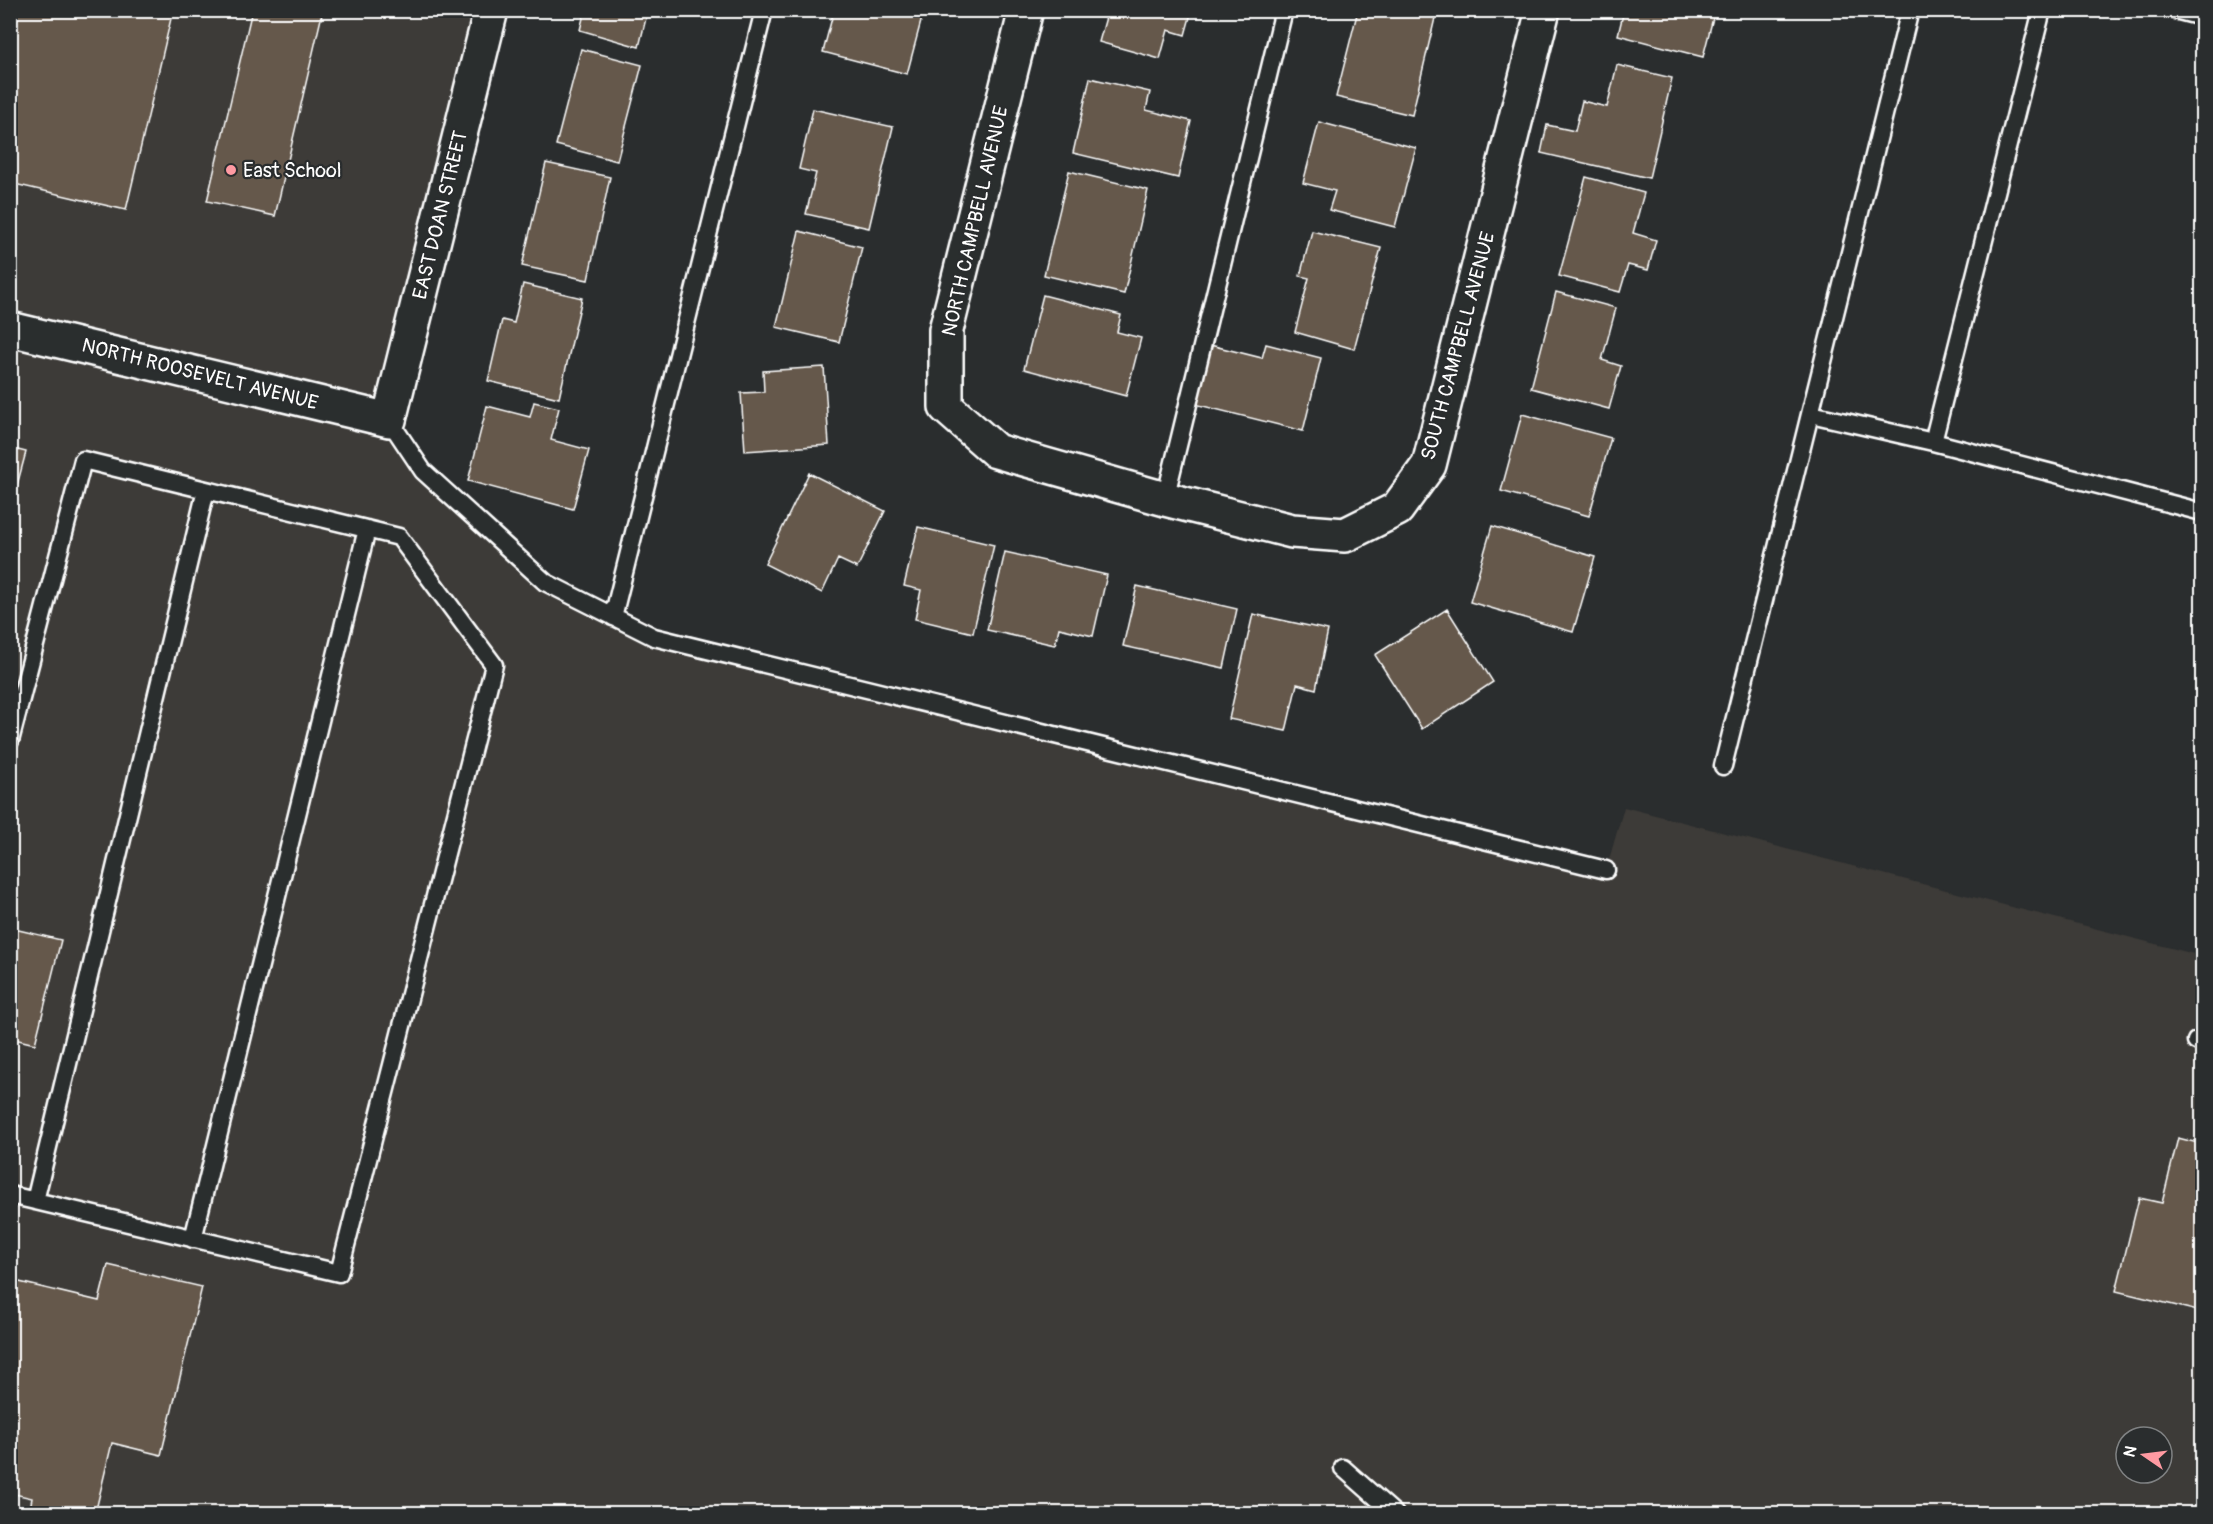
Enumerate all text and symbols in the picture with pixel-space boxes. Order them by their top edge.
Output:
street label: NORTH CAMPBELL AVENUE [936,103,1014,339]
street label: EAST DOAN STREET [407,128,473,302]
place label: East School [243,158,341,183]
marker: East School [224,163,238,177]
street label: SOUTH CAMPBELL AVENUE [1415,229,1501,463]
street label: NORTH ROOSEVELT AVENUE [79,333,321,415]
north arrow [2114,1425,2174,1485]
text: N [2119,1444,2141,1459]

